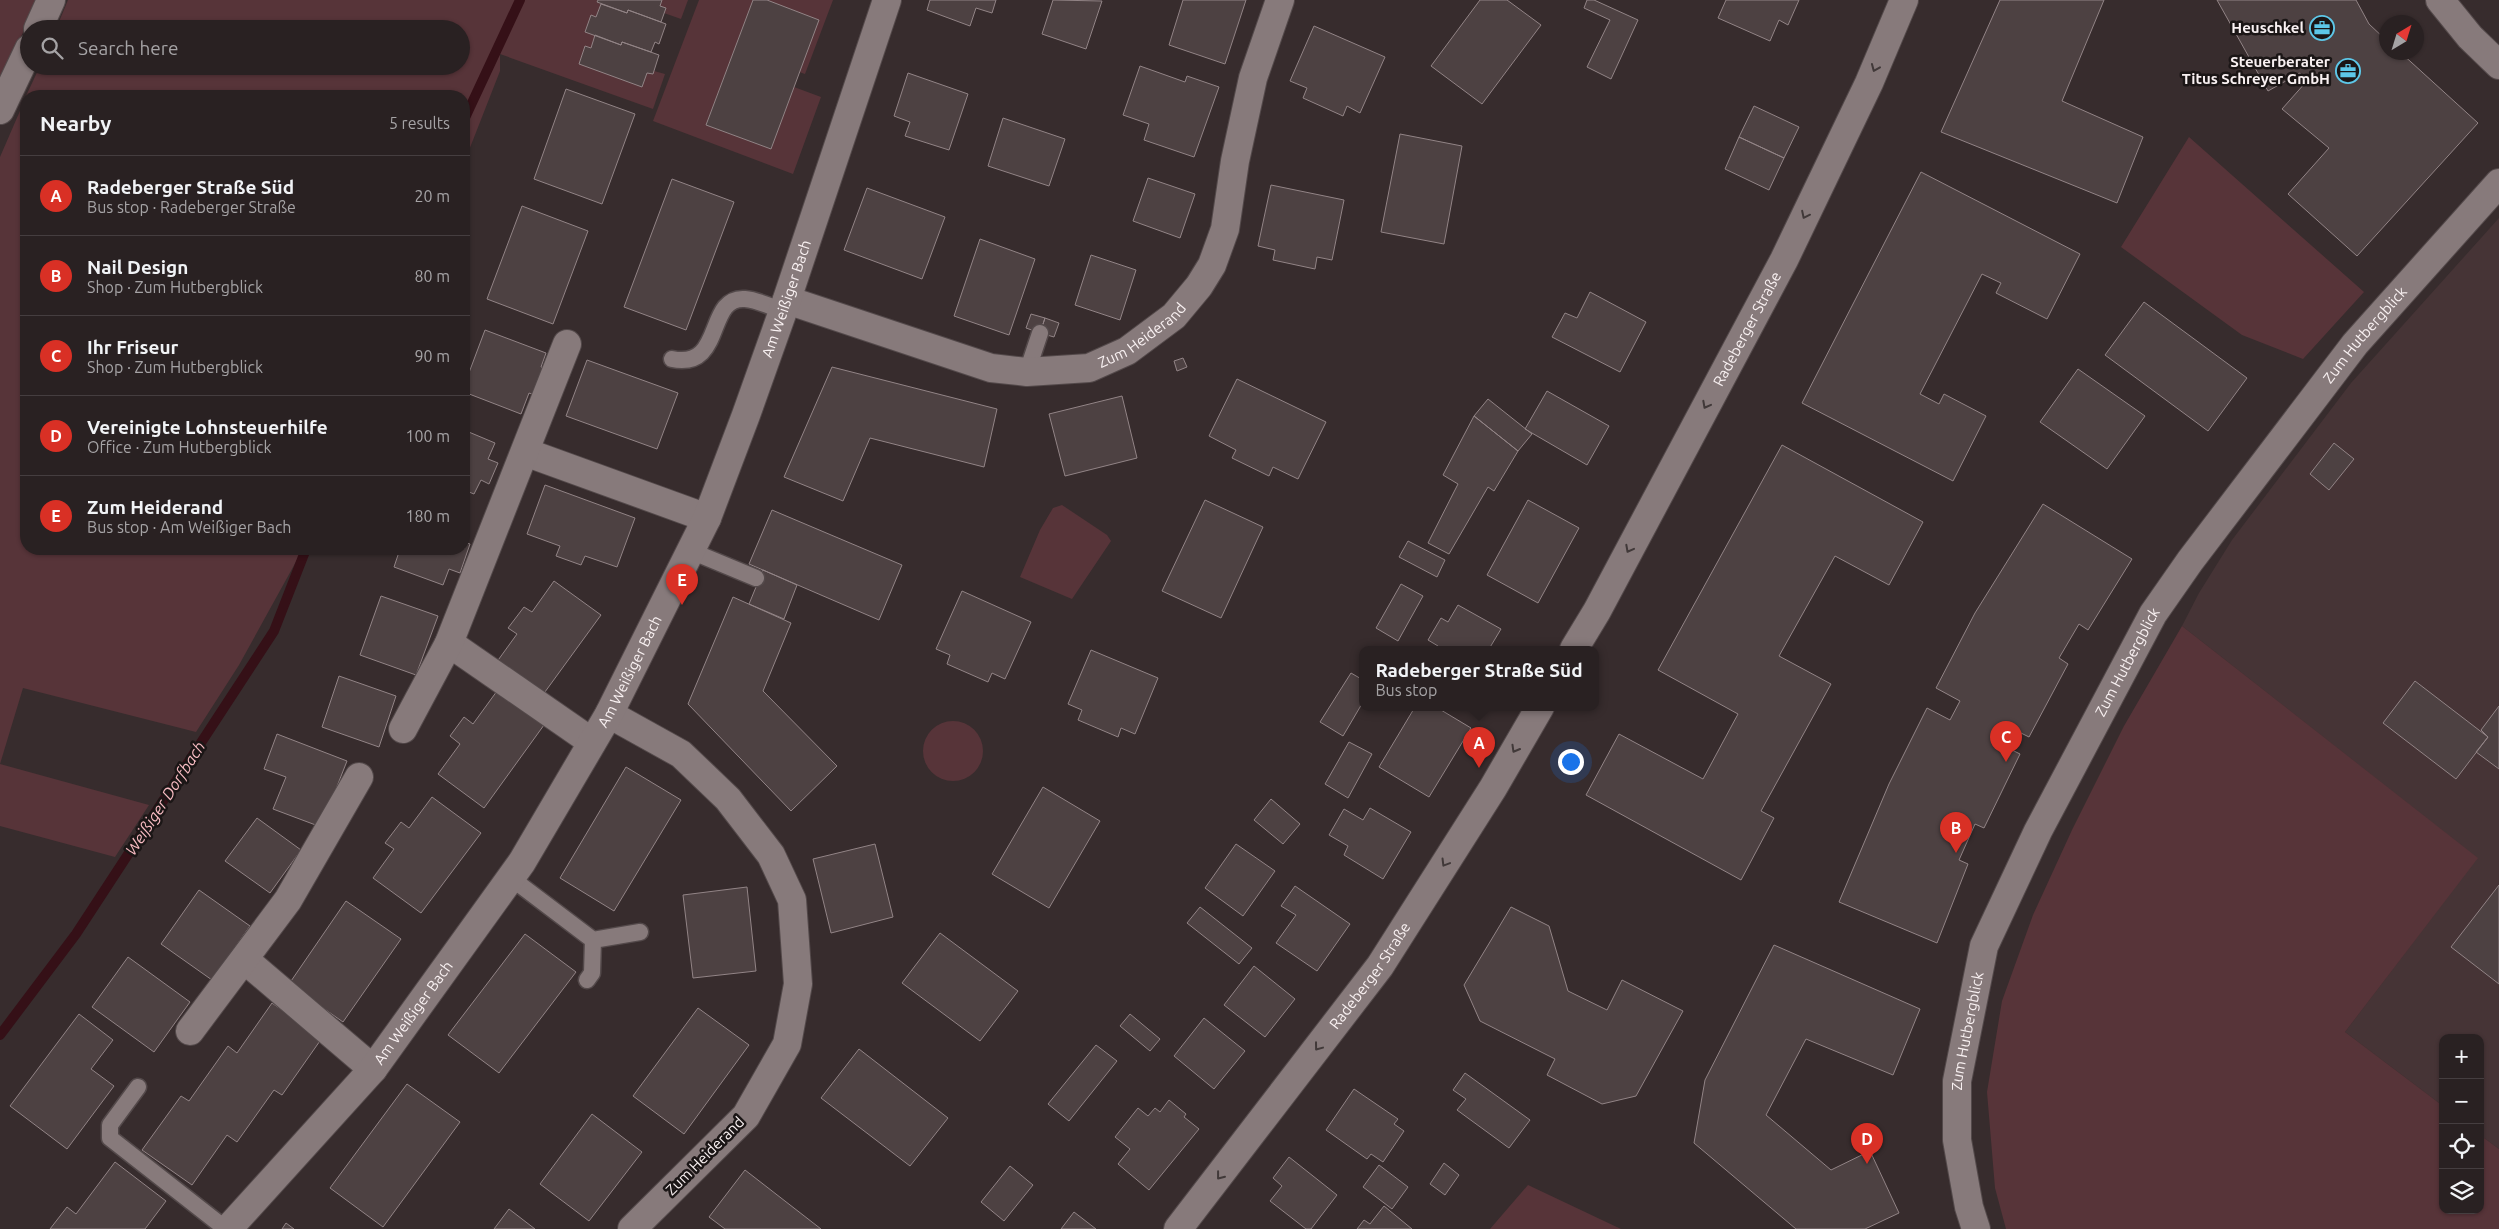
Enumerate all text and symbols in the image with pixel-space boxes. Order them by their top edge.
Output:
office icon: Heuschkel [2309,15,2335,41]
north arrow [2379,15,2424,60]
place label: Heuschkel [2231,19,2304,36]
search box [20,20,470,75]
icon: search [38,34,66,62]
text: Search here [78,37,178,59]
place label: Steuerberater Titus Schreyer GmbH [2182,53,2331,87]
office icon: Steuerberater Titus Schreyer GmbH [2335,58,2361,84]
one-way arrow [1871,63,1881,72]
text: Nearby [40,111,111,135]
text: 5 results [389,114,450,132]
text: Radeberger Straße Süd [87,176,294,198]
text: A [50,187,62,205]
text: 20 m [414,187,450,205]
text: Bus stop · Radeberger Straße [87,198,296,216]
one-way arrow [1802,209,1812,218]
street label: Am Weißiger Bach [758,238,814,360]
text: Nail Design [87,256,188,278]
text: B [51,267,61,285]
text: 80 m [414,267,450,285]
street label: Radeberger Straße [1709,269,1784,389]
text: Shop · Zum Hutbergblick [87,278,263,296]
street label: Zum Hutbergblick [2319,283,2410,386]
street label: Zum Heiderand [1095,299,1189,371]
text: Ihr Friseur [87,336,178,358]
text: C [51,347,61,365]
text: 90 m [414,347,450,365]
text: Shop · Zum Hutbergblick [87,358,263,376]
one-way arrow [1702,400,1712,409]
text: Vereinigte Lohnsteuerhilfe [87,416,328,438]
text: D [50,427,62,445]
text: 100 m [405,427,450,445]
text: Office · Zum Hutbergblick [87,438,272,456]
text: Zum Heiderand [87,496,223,518]
text: E [51,507,61,525]
text: 180 m [405,507,450,525]
text: Bus stop · Am Weißiger Bach [87,518,292,536]
one-way arrow [1626,544,1636,553]
pin: E [666,564,698,605]
street label: Zum Hutbergblick [2091,604,2163,719]
street label: Am Weißiger Bach [594,612,665,730]
popup [1359,646,1599,711]
text: Radeberger Straße Süd [1375,659,1583,681]
text: Bus stop [1375,681,1437,699]
pin: C [1990,721,2022,762]
pin: A [1463,727,1495,768]
water label: Weißiger Dorfbach [122,738,208,858]
one-way arrow [1512,743,1522,752]
your location [1558,749,1584,775]
pin: B [1940,812,1972,853]
one-way arrow [1441,858,1451,867]
street label: Radeberger Straße [1326,919,1414,1032]
street label: Am Weißiger Bach [370,958,456,1068]
street label: Zum Hutbergblick [1948,970,1987,1090]
map controls [2439,1034,2484,1214]
button: + [2439,1034,2484,1079]
one-way arrow [1316,1041,1324,1050]
button: − [2439,1079,2484,1124]
street label: Zum Heiderand [662,1113,747,1198]
pin: D [1851,1123,1883,1164]
button: locate [2439,1124,2484,1169]
button: layers [2439,1169,2484,1214]
one-way arrow [1217,1170,1225,1179]

